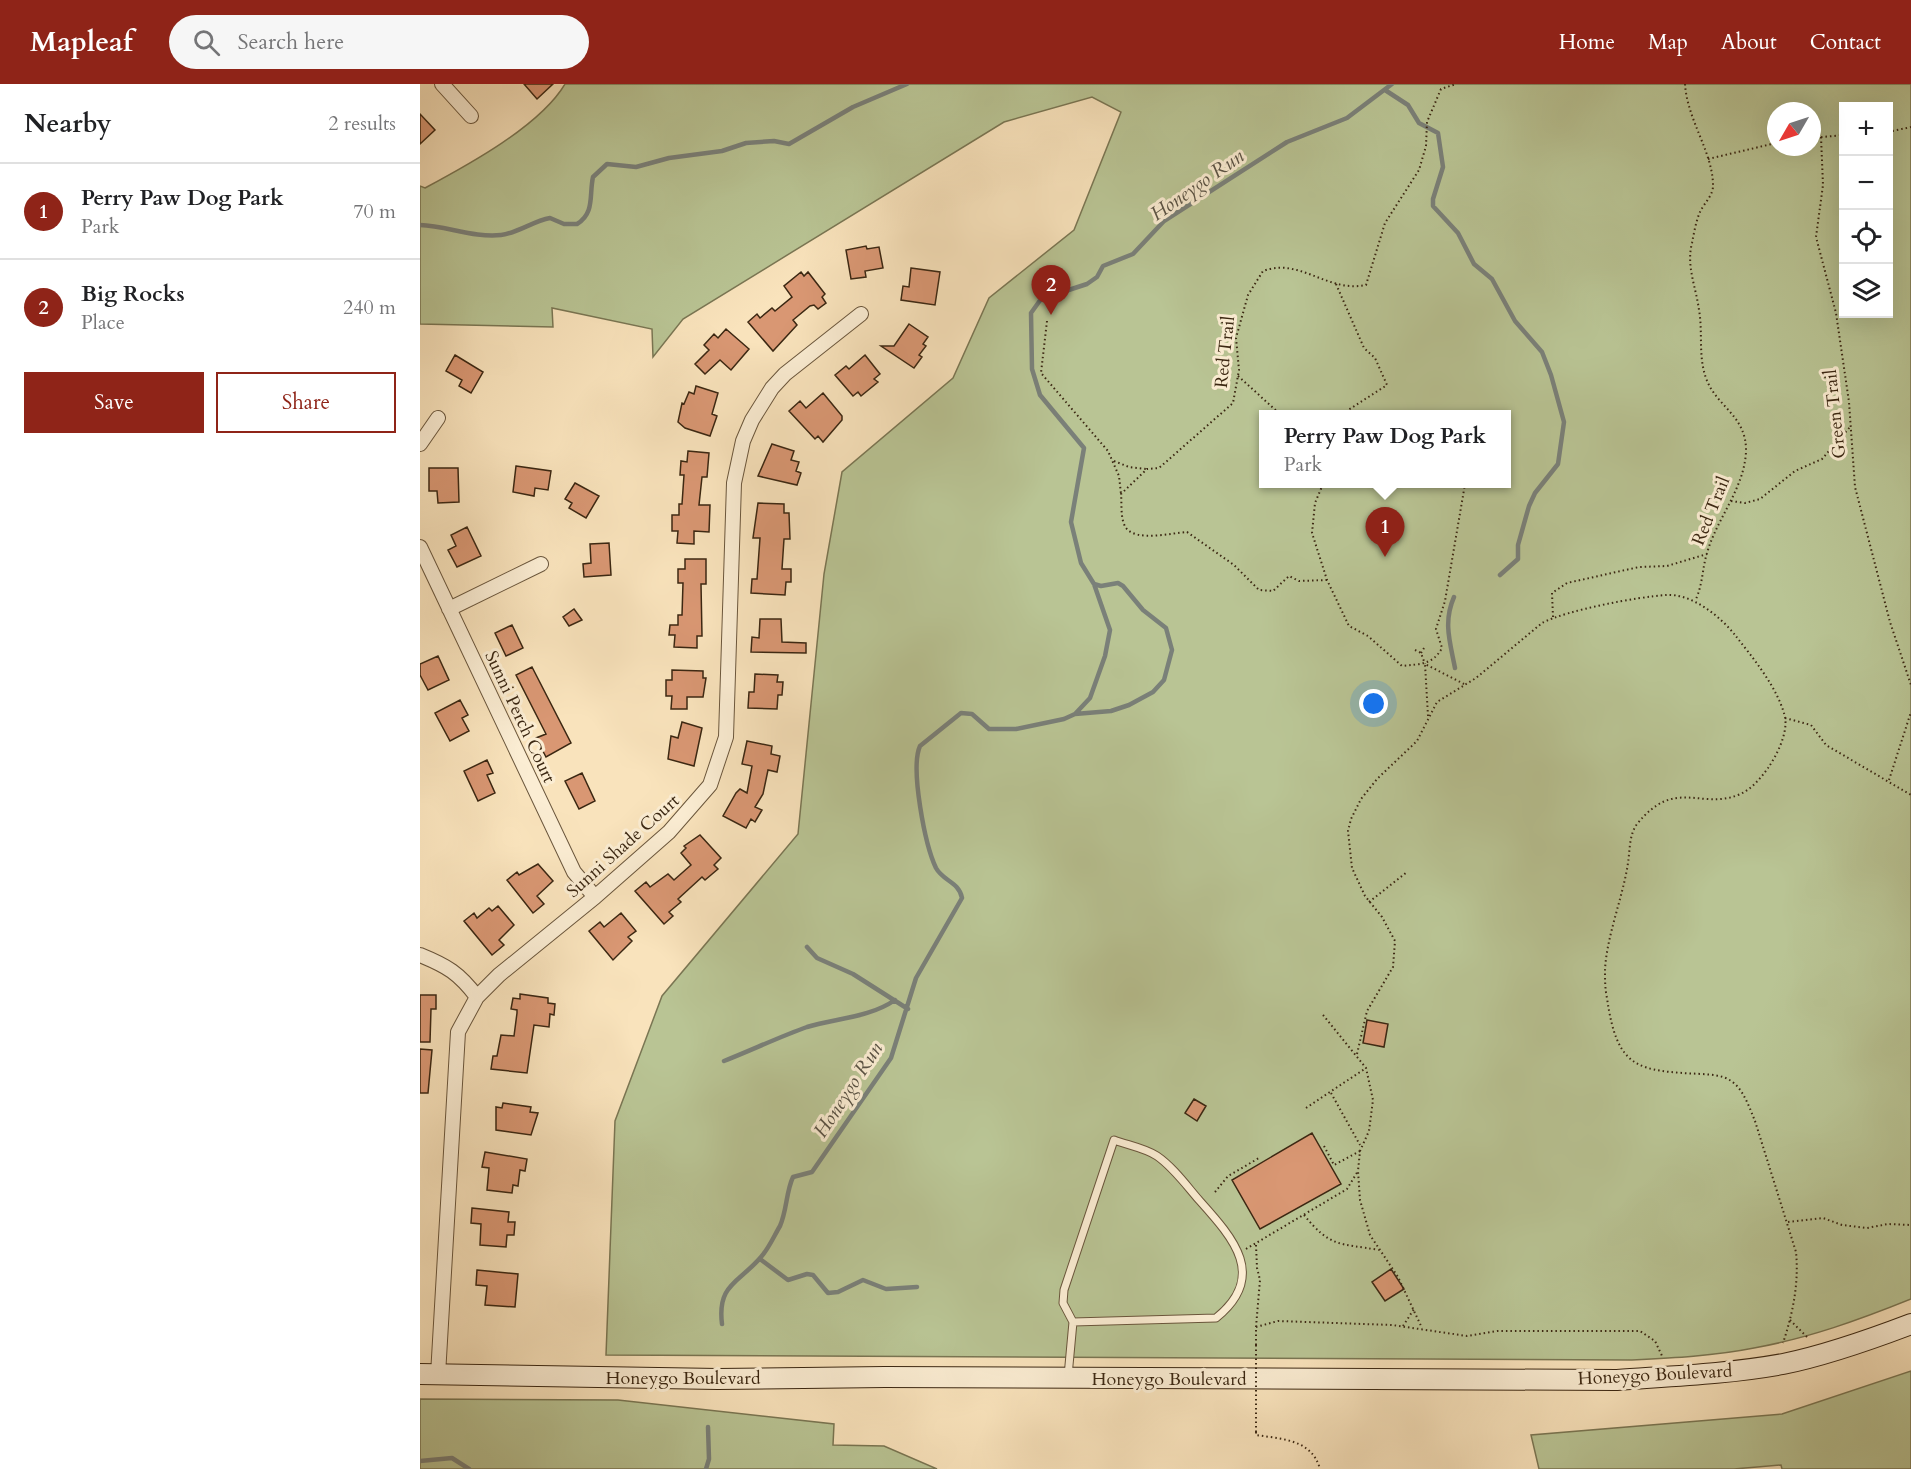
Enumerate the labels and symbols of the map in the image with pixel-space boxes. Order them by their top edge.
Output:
north arrow [1767,102,1821,156]
water label: Honeygo Run [1145,143,1249,227]
pin: 2 [1032,266,1070,315]
street label: Red Trail [1209,314,1241,389]
street label: Green Trail [1818,368,1852,460]
street label: Red Trail [1686,472,1736,549]
pin: 1 [1366,508,1404,557]
street label: Sunni Perch Court [478,647,562,787]
your location [1359,689,1388,718]
street label: Sunni Shade Court [561,788,685,904]
water label: Honeygo Run [807,1037,889,1143]
street label: Honeygo Boulevard [1577,1358,1733,1392]
street label: Honeygo Boulevard [606,1366,761,1391]
street label: Honeygo Boulevard [1092,1367,1247,1392]

